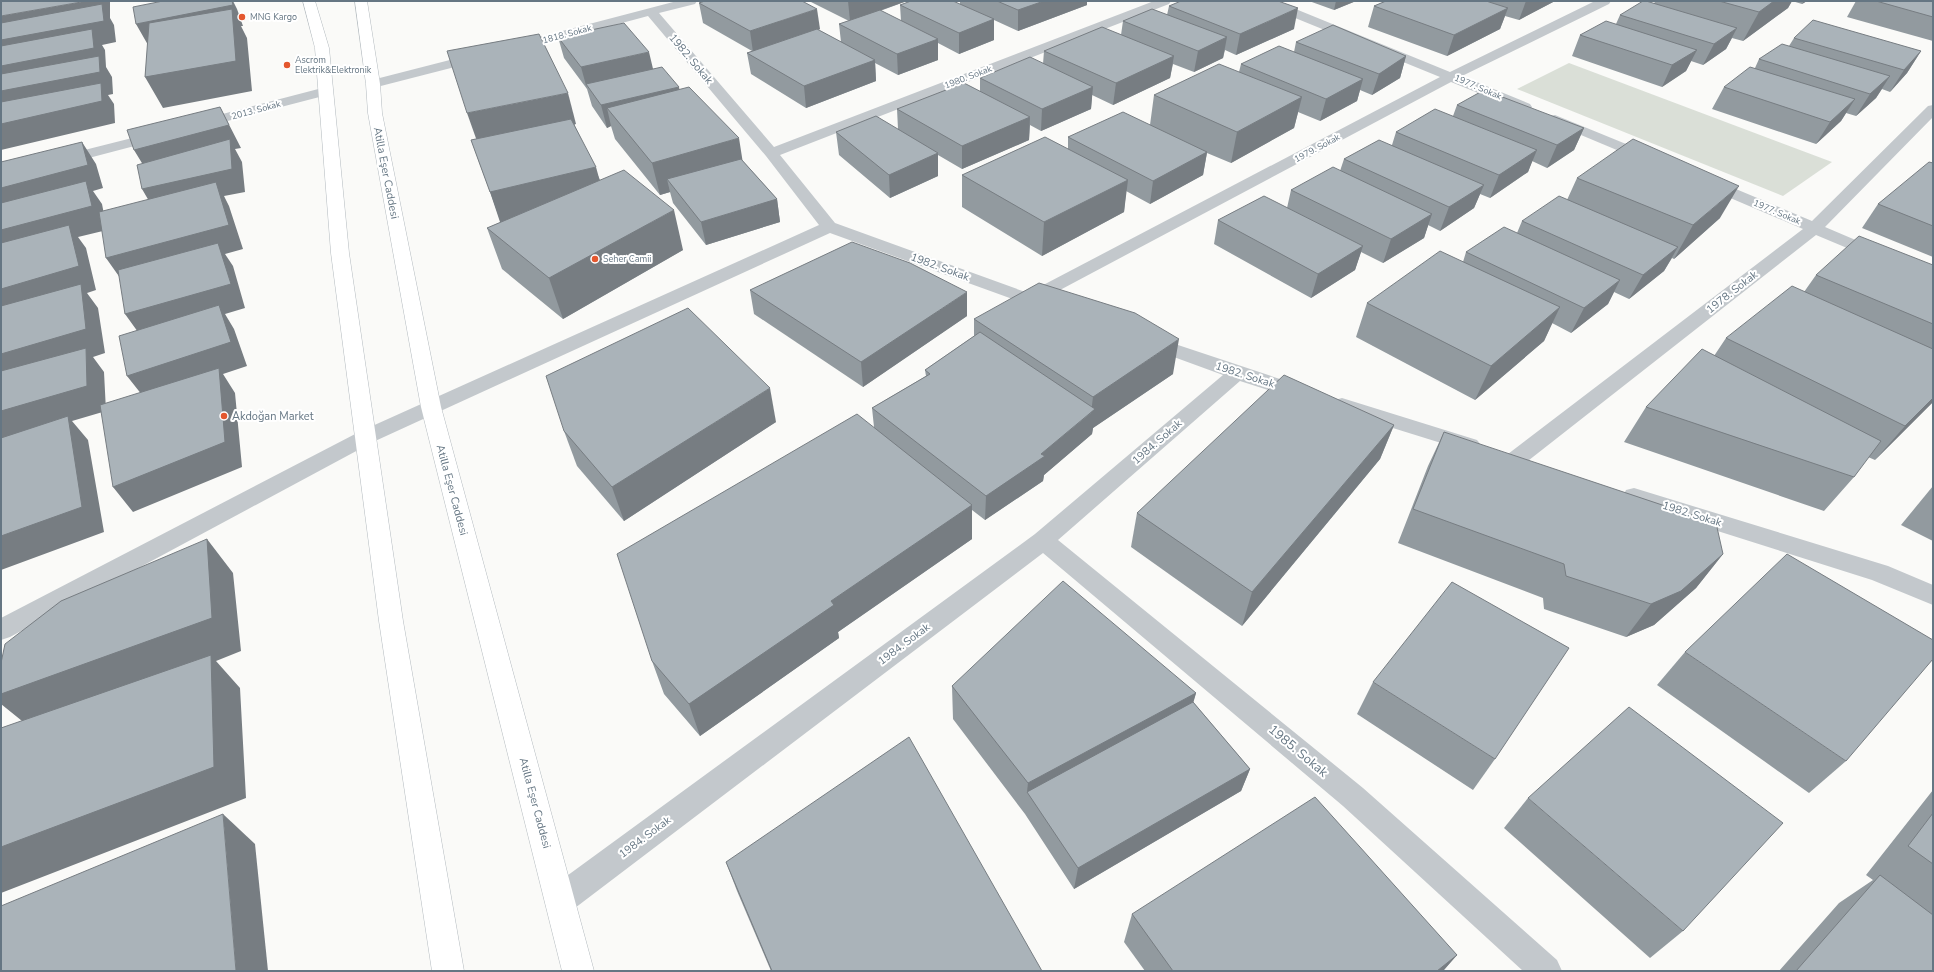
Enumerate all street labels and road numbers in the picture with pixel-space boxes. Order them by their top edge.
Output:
street label: 1818. Sokak [541,22,593,46]
street label: 1982. Sokak [666,31,717,88]
street label: 1980. Sokak [942,62,994,92]
street label: 1977. Sokak [1453,72,1504,103]
street label: 2013. Sokak [230,98,282,122]
street label: Atilla Eşer Caddesi [370,126,402,220]
street label: 1979. Sokak [1292,131,1342,165]
street label: 1977. Sokak [1752,197,1803,228]
street label: 1982. Sokak [909,249,972,285]
street label: 1978. Sokak [1703,267,1761,317]
street label: 1982. Sokak [1213,358,1277,392]
street label: 1984. Sokak [1129,416,1185,468]
street label: Atilla Eşer Caddesi [433,443,471,537]
street label: 1982. Sokak [1660,498,1724,530]
street label: 1984. Sokak [875,619,933,668]
street label: 1985. Sokak [1264,721,1332,782]
street label: Atilla Eşer Caddesi [516,756,554,850]
street label: 1984. Sokak [616,812,674,861]

